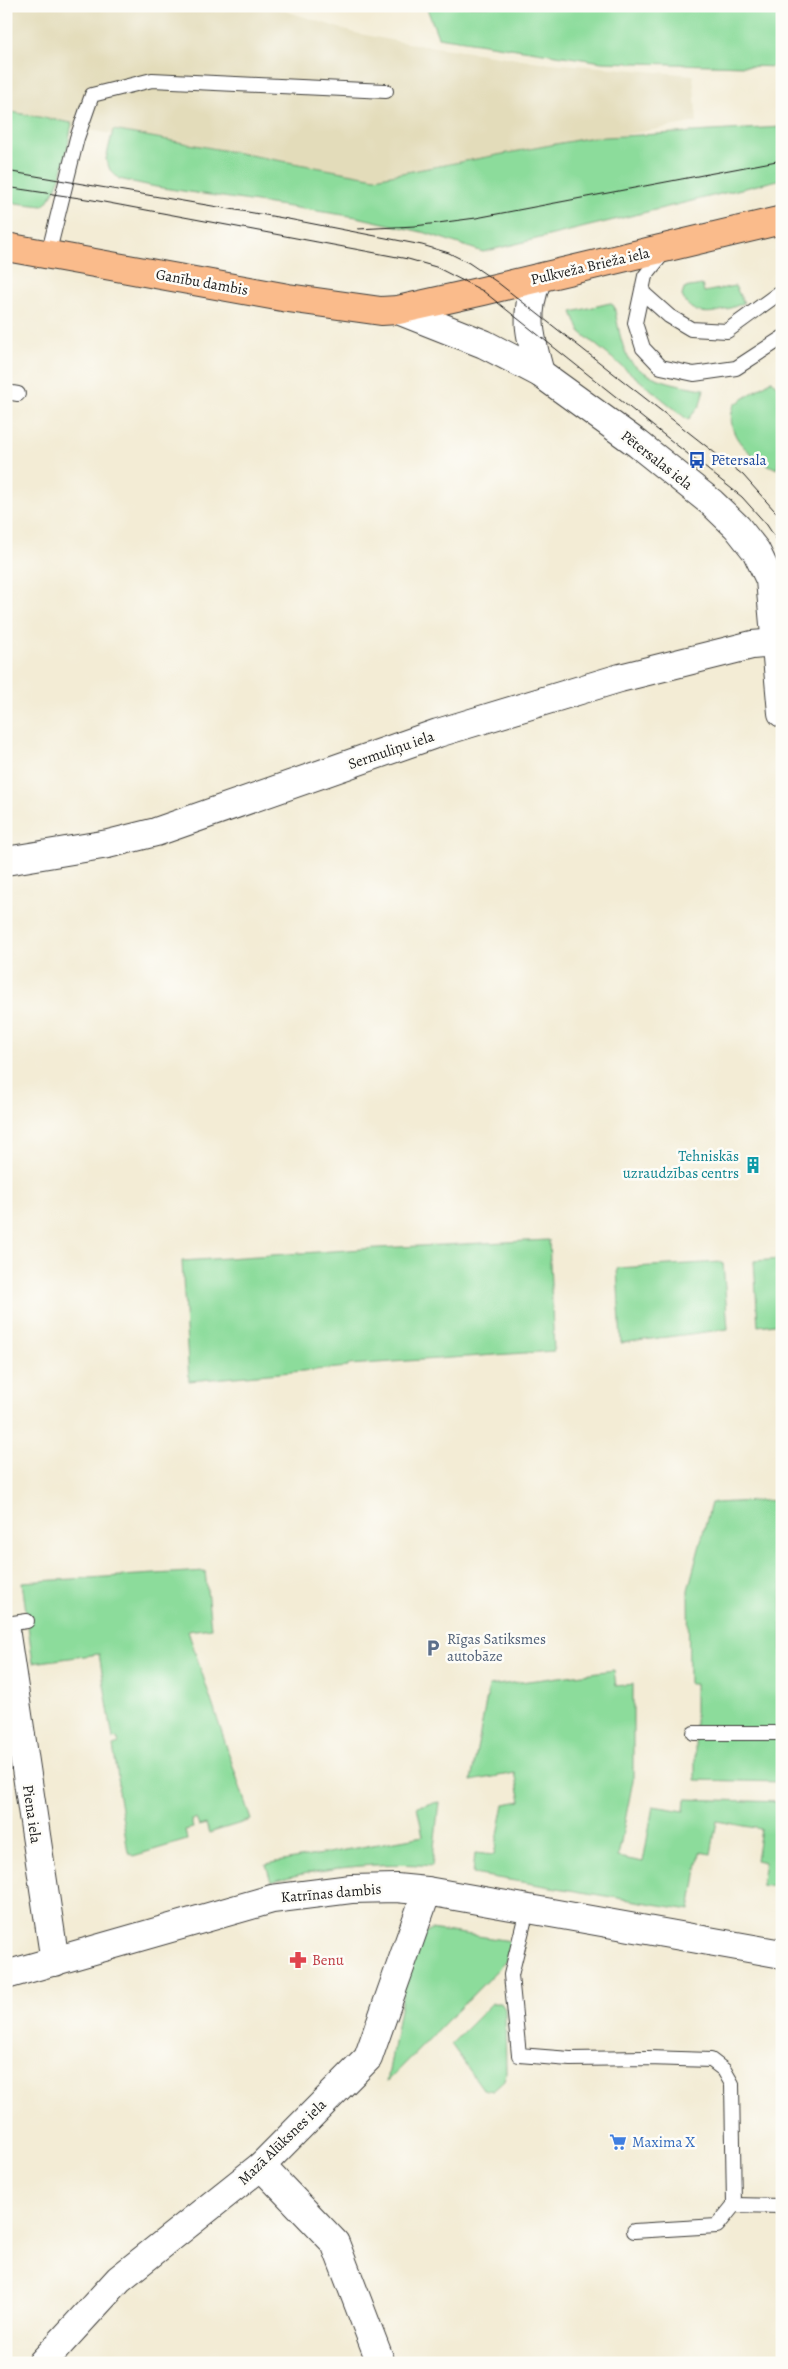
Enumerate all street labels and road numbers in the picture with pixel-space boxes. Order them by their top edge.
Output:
street label: Pulkveža Brieža iela [529,243,651,289]
street label: Ganību dambis [154,264,250,300]
street label: Pētersalas iela [617,426,697,494]
street label: Sermuliņu iela [345,726,437,774]
street label: Piena iela [18,1783,46,1845]
street label: Katrīnas dambis [280,1879,382,1907]
street label: Mazā Alūksnes iela [233,2095,331,2189]

